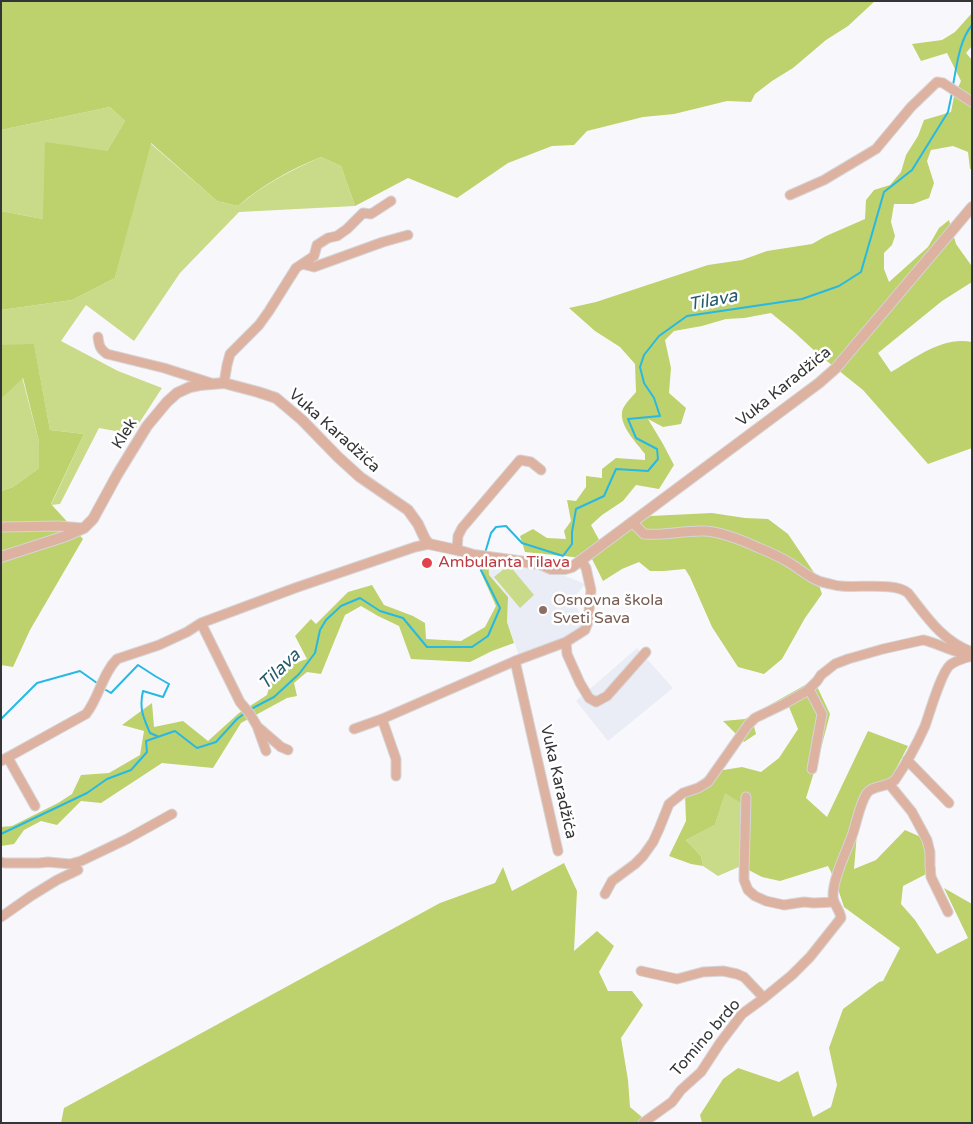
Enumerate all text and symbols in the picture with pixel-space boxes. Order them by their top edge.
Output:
water label: Tilava [687,286,739,316]
street label: Vuka Karadžića [733,343,835,431]
street label: Vuka Karadžića [284,385,384,477]
street label: Klek [108,415,142,453]
place label: Ambulanta Tilava [438,553,570,573]
marker: Ambulanta Tilava [420,556,434,570]
place label: Osnovna škola Sveti Sava [553,591,663,629]
marker: Osnovna škola Sveti Sava [537,604,549,616]
water label: Tilava [255,645,305,695]
street label: Vuka Karadžića [536,723,580,841]
street label: Tomino brdo [667,995,745,1081]

